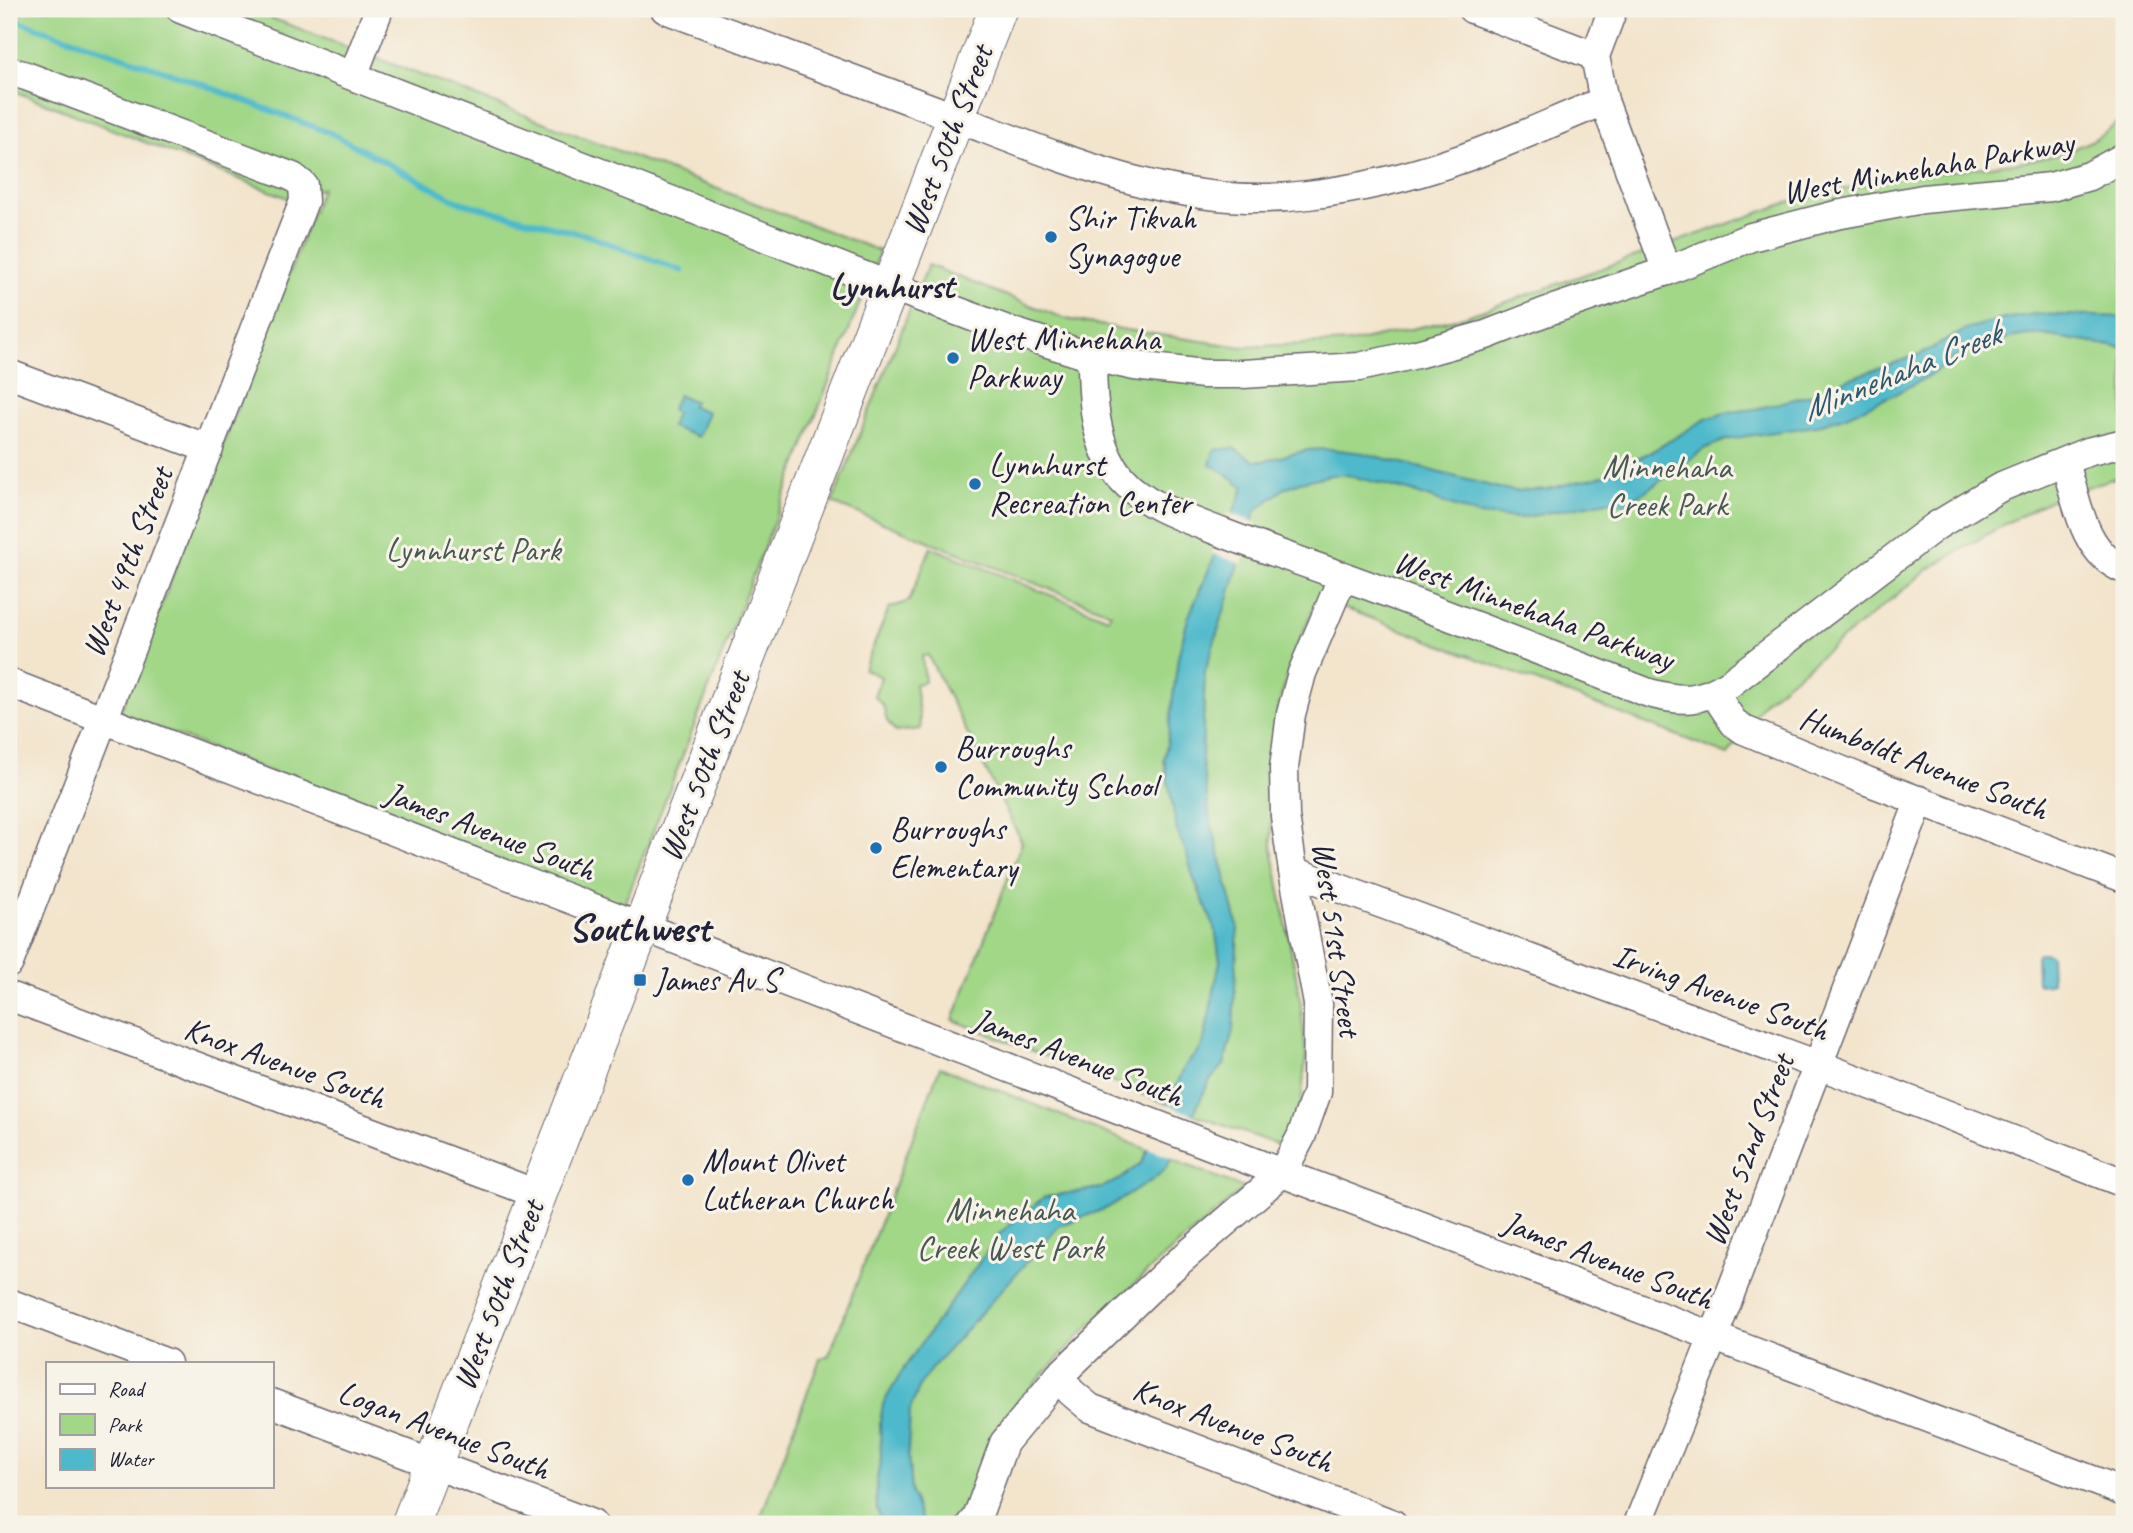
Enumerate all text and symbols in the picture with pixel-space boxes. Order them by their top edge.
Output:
street label: West 50th Street [892,36,1004,241]
street label: West Minnehaha Parkway [1779,120,2079,213]
place label: Shir Tikvah Synagogue [1065,197,1198,277]
marker: Shir Tikvah Synagogue [1043,229,1059,245]
district label: Lynnhurst [830,264,958,309]
water label: Minnehaha Creek [1795,309,2012,431]
place label: West Minnehaha Parkway [967,318,1162,398]
marker: West Minnehaha Parkway [945,350,961,366]
place label: Lynnhurst Recreation Center [989,444,1194,524]
park label: Minnehaha Creek Park [1603,446,1734,526]
street label: West 49th Street [72,458,184,663]
marker: Lynnhurst Recreation Center [967,476,983,492]
park label: Lynnhurst Park [386,529,562,571]
street label: West Minnehaha Parkway [1388,540,1682,681]
street label: West 50th Street [649,662,761,867]
street label: Humboldt Avenue South [1794,696,2056,830]
place label: Burroughs Community School [955,727,1162,807]
marker: Burroughs Community School [933,759,949,775]
street label: James Avenue South [377,771,603,891]
place label: Burroughs Elementary [890,808,1020,888]
street label: West 51st Street [1303,839,1372,1042]
marker: Burroughs Elementary [868,840,884,856]
district label: Southwest [568,903,715,953]
street label: Irving Avenue South [1608,934,1836,1051]
place label: James Av S [652,959,784,1001]
marker: James Av S [632,972,648,988]
street label: James Avenue South [965,997,1191,1117]
street label: Knox Avenue South [179,1007,393,1119]
street label: West 52nd Street [1692,1045,1805,1252]
place label: Mount Olivet Lutheran Church [702,1140,895,1220]
marker: Mount Olivet Lutheran Church [680,1172,696,1188]
park label: Minnehaha Creek West Park [917,1189,1105,1269]
street label: West 50th Street [443,1191,555,1396]
street label: James Avenue South [1495,1200,1721,1320]
legend [46,1362,273,1488]
street label: Knox Avenue South [1127,1368,1341,1483]
street label: Logan Avenue South [332,1370,557,1490]
text: Road [108,1376,147,1402]
text: Park [108,1412,143,1438]
text: Water [108,1446,155,1472]

